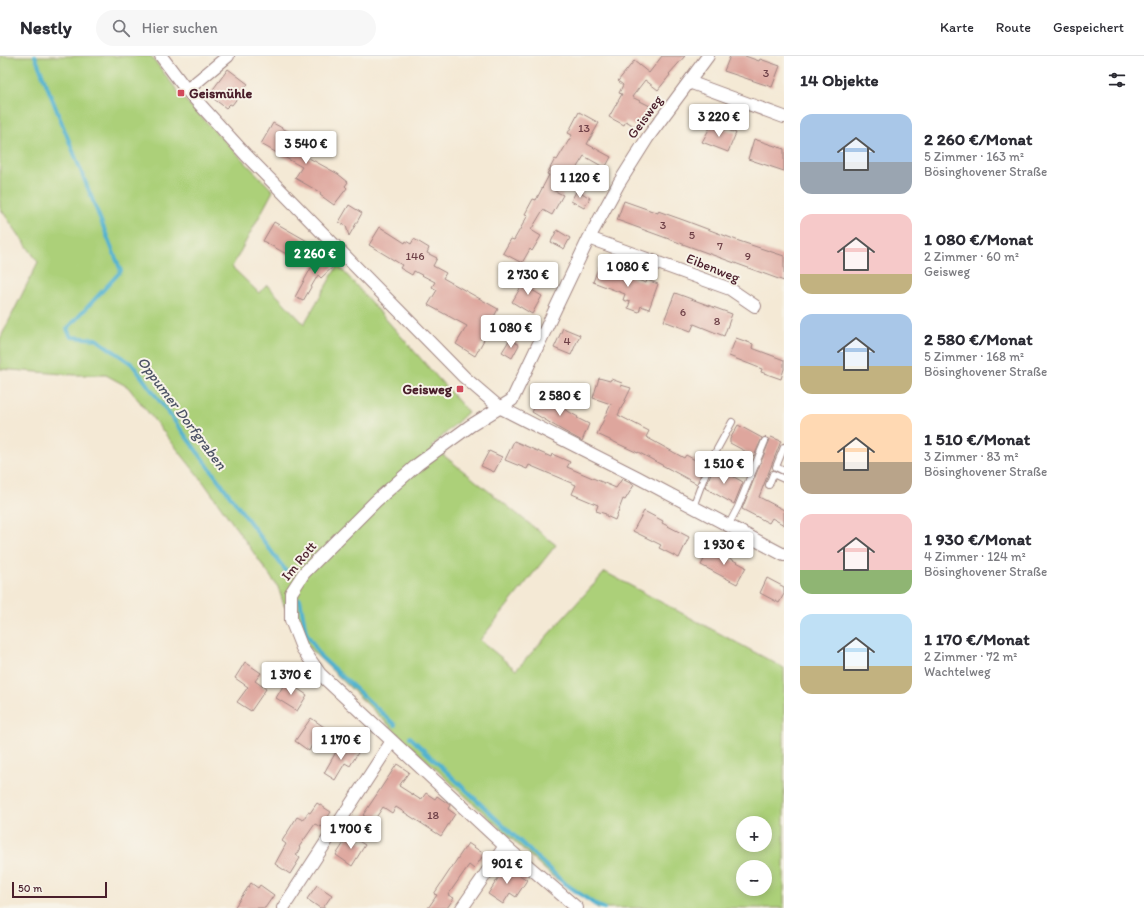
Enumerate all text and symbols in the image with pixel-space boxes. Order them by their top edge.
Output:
search box [96,10,376,46]
text: Nestly [20,16,72,39]
icon: search [110,17,132,39]
text: Hier suchen [142,19,218,37]
text: Karte [940,19,974,36]
text: Route [996,19,1031,36]
text: Gespeichert [1053,19,1124,36]
house number: 3 [763,66,770,80]
icon: filters [1106,69,1128,91]
text: 14 Objekte [800,70,879,90]
place label: Geismühle [189,85,253,102]
marker: Geismühle [176,88,186,98]
street label: Geisweg [624,91,667,142]
pin: 3 220 € [682,104,756,138]
text: 3 220 € [698,109,740,124]
house number: 13 [578,121,591,135]
text: 2 260 €/Monat [924,129,1032,149]
icon: home [832,130,880,178]
pin: 3 540 € [269,131,343,165]
text: 3 540 € [284,136,328,151]
text: 5 Zimmer · 163 m² [924,149,1024,164]
text: Bösinghovener Straße [924,164,1047,179]
pin: 1 120 € [543,165,617,199]
text: 1 120 € [560,170,600,185]
house number: 3 [660,218,667,232]
house number: 5 [689,228,695,242]
text: 1 080 €/Monat [924,229,1033,249]
icon: home [832,230,880,278]
house number: 7 [717,239,723,253]
pin: 2 260 € [278,241,352,275]
text: 2 260 € [294,246,336,261]
house number: 146 [405,249,425,263]
house number: 9 [745,249,751,263]
text: 2 Zimmer · 60 m² [924,249,1019,264]
street label: Eibenweg [684,250,743,287]
pin: 1 080 € [591,254,665,288]
text: 1 080 € [607,259,649,274]
pin: 2 730 € [491,262,565,296]
text: Geisweg [924,264,970,279]
text: 2 730 € [507,267,549,282]
house number: 6 [680,305,686,319]
house number: 8 [714,314,721,328]
pin: 1 080 € [474,315,548,349]
text: 1 080 € [490,320,532,335]
text: 2 580 €/Monat [924,329,1033,349]
icon: home [832,330,880,378]
house number: 4 [563,334,571,348]
text: 5 Zimmer · 168 m² [924,349,1024,364]
water label: Oppumer Dorfgraben [134,353,231,474]
text: Bösinghovener Straße [924,364,1047,379]
place label: Geisweg [402,381,453,398]
pin: 2 580 € [523,383,597,417]
marker: Geisweg [455,384,465,394]
text: 2 580 € [539,388,581,403]
text: 1 510 €/Monat [924,429,1030,449]
icon: home [832,430,880,478]
text: 3 Zimmer · 83 m² [924,449,1019,464]
pin: 1 510 € [687,451,761,485]
text: 1 510 € [704,456,744,471]
text: Bösinghovener Straße [924,464,1047,479]
text: 1 930 €/Monat [924,529,1031,549]
icon: home [832,530,880,578]
pin: 1 930 € [687,532,761,566]
text: 1 930 € [703,537,745,552]
street label: Im Rott [278,538,320,584]
text: 4 Zimmer · 124 m² [924,549,1026,564]
text: Bösinghovener Straße [924,564,1047,579]
text: 1 170 €/Monat [924,629,1030,649]
icon: home [832,630,880,678]
text: 2 Zimmer · 72 m² [924,649,1017,664]
pin: 1 370 € [254,662,328,696]
text: Wachtelweg [924,664,991,679]
text: 1 370 € [271,667,311,682]
pin: 1 170 € [304,727,378,761]
text: 1 170 € [321,732,361,747]
house number: 18 [427,808,439,822]
pin: 1 700 € [314,816,388,850]
map controls [736,816,772,896]
button: + [736,816,772,852]
text: 1 700 € [330,821,372,836]
pin: 901 € [479,851,535,885]
text: 901 € [491,856,523,871]
button: − [736,860,772,896]
scale bar [12,880,107,899]
text: 50 m [18,882,42,895]

